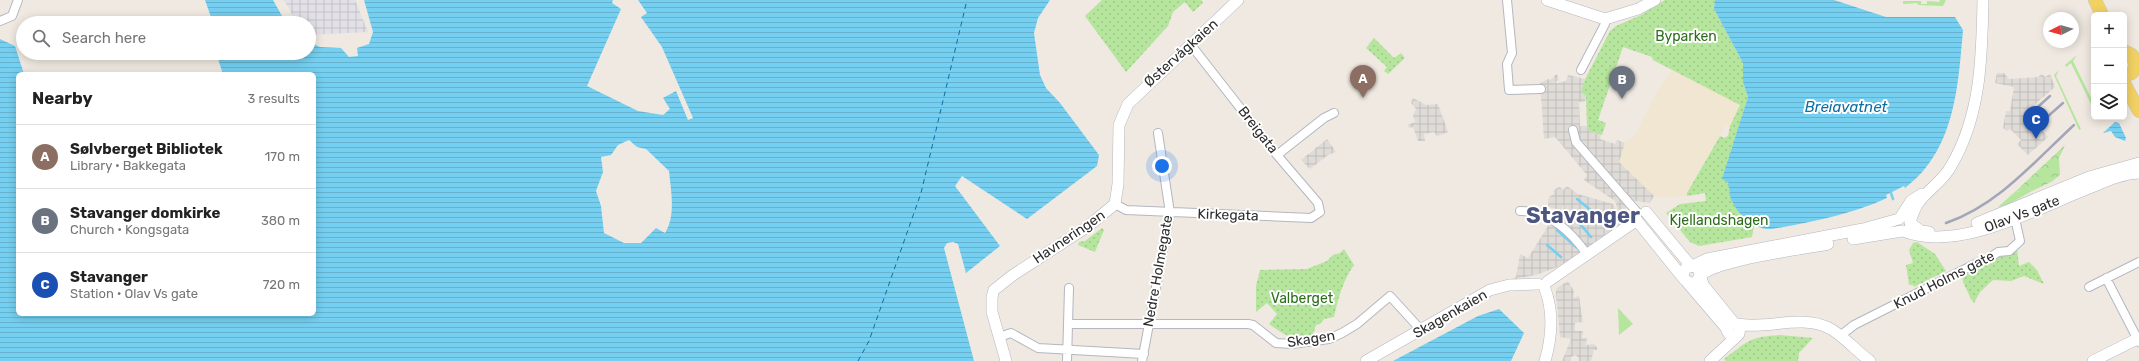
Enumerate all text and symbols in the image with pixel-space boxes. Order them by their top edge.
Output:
north arrow [2043,12,2079,48]
map controls [2091,12,2127,120]
button: + [2091,12,2127,48]
street label: Østervågkaien [1141,15,1221,91]
search box [16,16,316,60]
icon: search [30,27,52,49]
park label: Byparken [1655,28,1717,45]
text: Search here [62,29,146,47]
button: − [2091,48,2127,84]
pin: A [1350,65,1376,98]
pin: B [1609,66,1635,99]
button: layers [2091,84,2127,120]
text: Nearby [32,88,93,108]
text: 3 results [248,91,300,106]
water label: Breiavatnet [1805,98,1887,116]
street label: Breigata [1234,103,1282,157]
pin: C [2023,106,2049,139]
text: Sølvberget Bibliotek [70,140,223,158]
text: A [40,149,50,164]
text: 170 m [265,149,300,164]
your location [1152,156,1172,176]
text: Library · Bakkegata [70,158,186,173]
street label: Olav Vs gate [1982,192,2062,236]
district label: Stavanger [1526,202,1640,229]
text: Stavanger domkirke [70,204,220,222]
street label: Kirkegata [1197,205,1259,225]
street label: Havneringen [1030,207,1108,267]
park label: Kjellandshagen [1669,212,1769,229]
text: B [40,213,50,228]
text: 380 m [261,213,300,228]
street label: Nedre Holmegate [1140,214,1176,328]
text: Church · Kongsgata [70,222,189,237]
street label: Knud Holms gate [1891,247,1997,313]
text: Stavanger [70,268,148,286]
text: C [40,277,50,292]
text: 720 m [263,277,300,292]
text: Station · Olav Vs gate [70,286,198,301]
street label: Skagenkaien [1410,286,1490,342]
park label: Valberget [1271,290,1334,307]
street label: Skagen [1286,327,1336,351]

